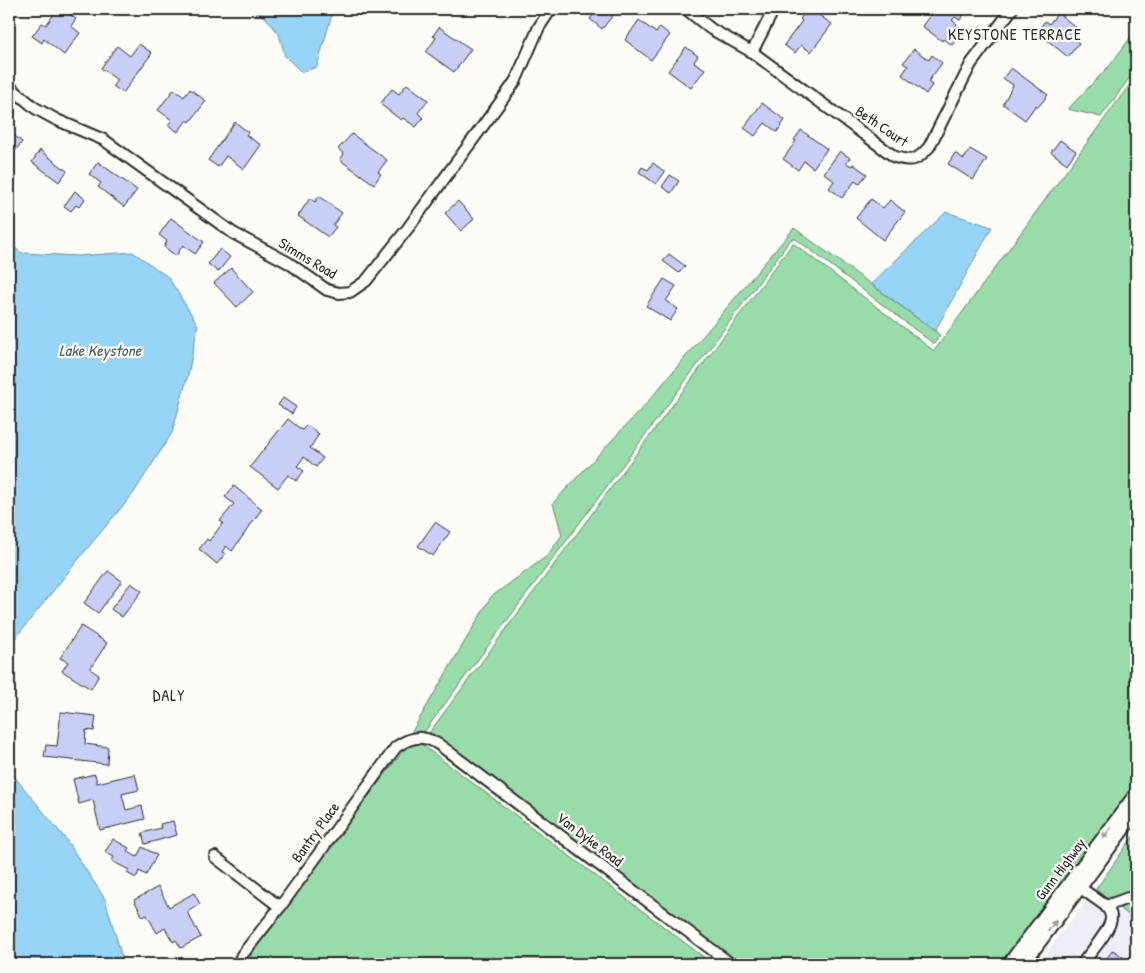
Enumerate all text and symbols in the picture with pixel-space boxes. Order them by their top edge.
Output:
district label: KEYSTONE TERRACE [948,23,1082,45]
street label: Beth Court [851,101,913,152]
street label: Simms Road [275,232,341,284]
water label: Lake Keystone [59,339,142,361]
district label: DALY [153,684,185,706]
street label: Bantry Place [286,798,344,866]
street label: Van Dyke Road [552,807,628,871]
one-way arrow [1102,826,1112,840]
street label: Gunn Highway [1030,834,1090,904]
one-way arrow [1046,920,1057,933]

